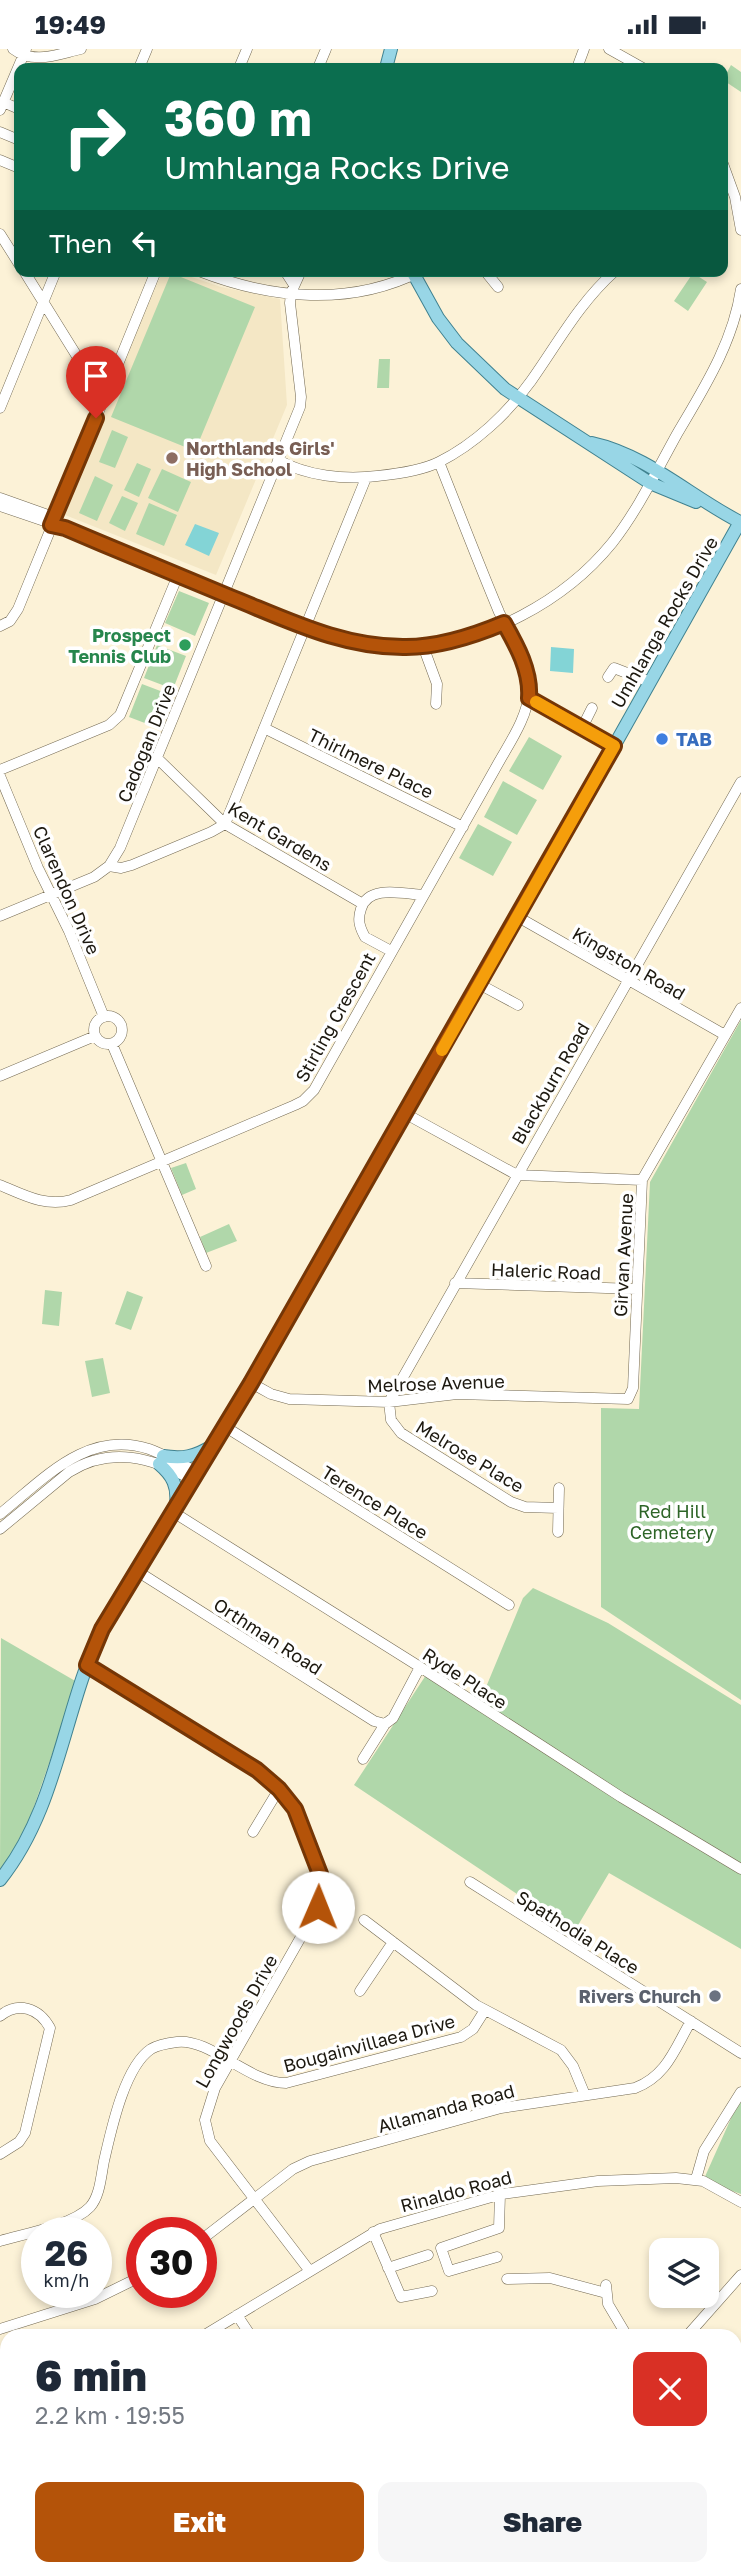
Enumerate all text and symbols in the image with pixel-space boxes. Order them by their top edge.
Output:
text: 19:49 [35,9,106,40]
text: 360 m [164,88,312,147]
icon: right [49,91,140,182]
text: Umhlanga Rocks Drive [164,148,510,186]
icon: left [126,224,164,262]
text: Then [49,228,112,259]
pin [66,346,126,418]
icon: arrive [77,357,115,395]
place label: Northlands Girls' High School [186,437,335,480]
marker: Northlands Girls' High School [164,450,180,466]
street label: Umhlanga Rocks Drive [606,532,722,712]
place label: Prospect Tennis Club [68,624,171,667]
marker: Prospect Tennis Club [177,637,193,653]
street label: Cadogan Drive [112,681,180,805]
street label: Thirlmere Place [305,723,437,803]
place label: TAB [676,728,712,750]
marker: TAB [654,731,670,747]
street label: Kent Gardens [224,796,336,876]
street label: Clarendon Drive [29,822,105,958]
street label: Kingston Road [569,922,689,1004]
street label: Stirling Crescent [290,948,380,1086]
street label: Blackburn Road [506,1018,594,1148]
street label: Girvan Avenue [609,1193,637,1317]
street label: Haleric Road [491,1258,601,1284]
street label: Melrose Avenue [367,1370,505,1396]
street label: Melrose Place [412,1415,528,1497]
street label: Terence Place [318,1461,432,1543]
park label: Red Hill Cemetery [630,1500,714,1543]
street label: Orthman Road [210,1593,326,1679]
street label: Ryde Place [419,1643,511,1713]
position arrow [281,1870,355,1944]
street label: Spathodia Place [513,1886,643,1978]
street label: Longwoods Drive [190,1951,282,2091]
place label: Rivers Church [579,1985,701,2007]
marker: Rivers Church [707,1988,723,2004]
street label: Bougainvillaea Drive [281,2009,457,2077]
street label: Allamanda Road [375,2079,517,2137]
street label: Rinaldo Road [398,2166,514,2216]
speed limit sign: 30 [126,2217,217,2308]
text: 26 [45,2232,88,2274]
map controls [649,2238,719,2308]
button: layers [649,2238,719,2308]
text: km/h [44,2269,89,2291]
text: 6 min [35,2350,147,2400]
button: close [633,2352,707,2426]
text: 2.2 km · 19:55 [35,2401,185,2429]
button: Exit [35,2482,364,2562]
button: Share [378,2482,707,2562]

